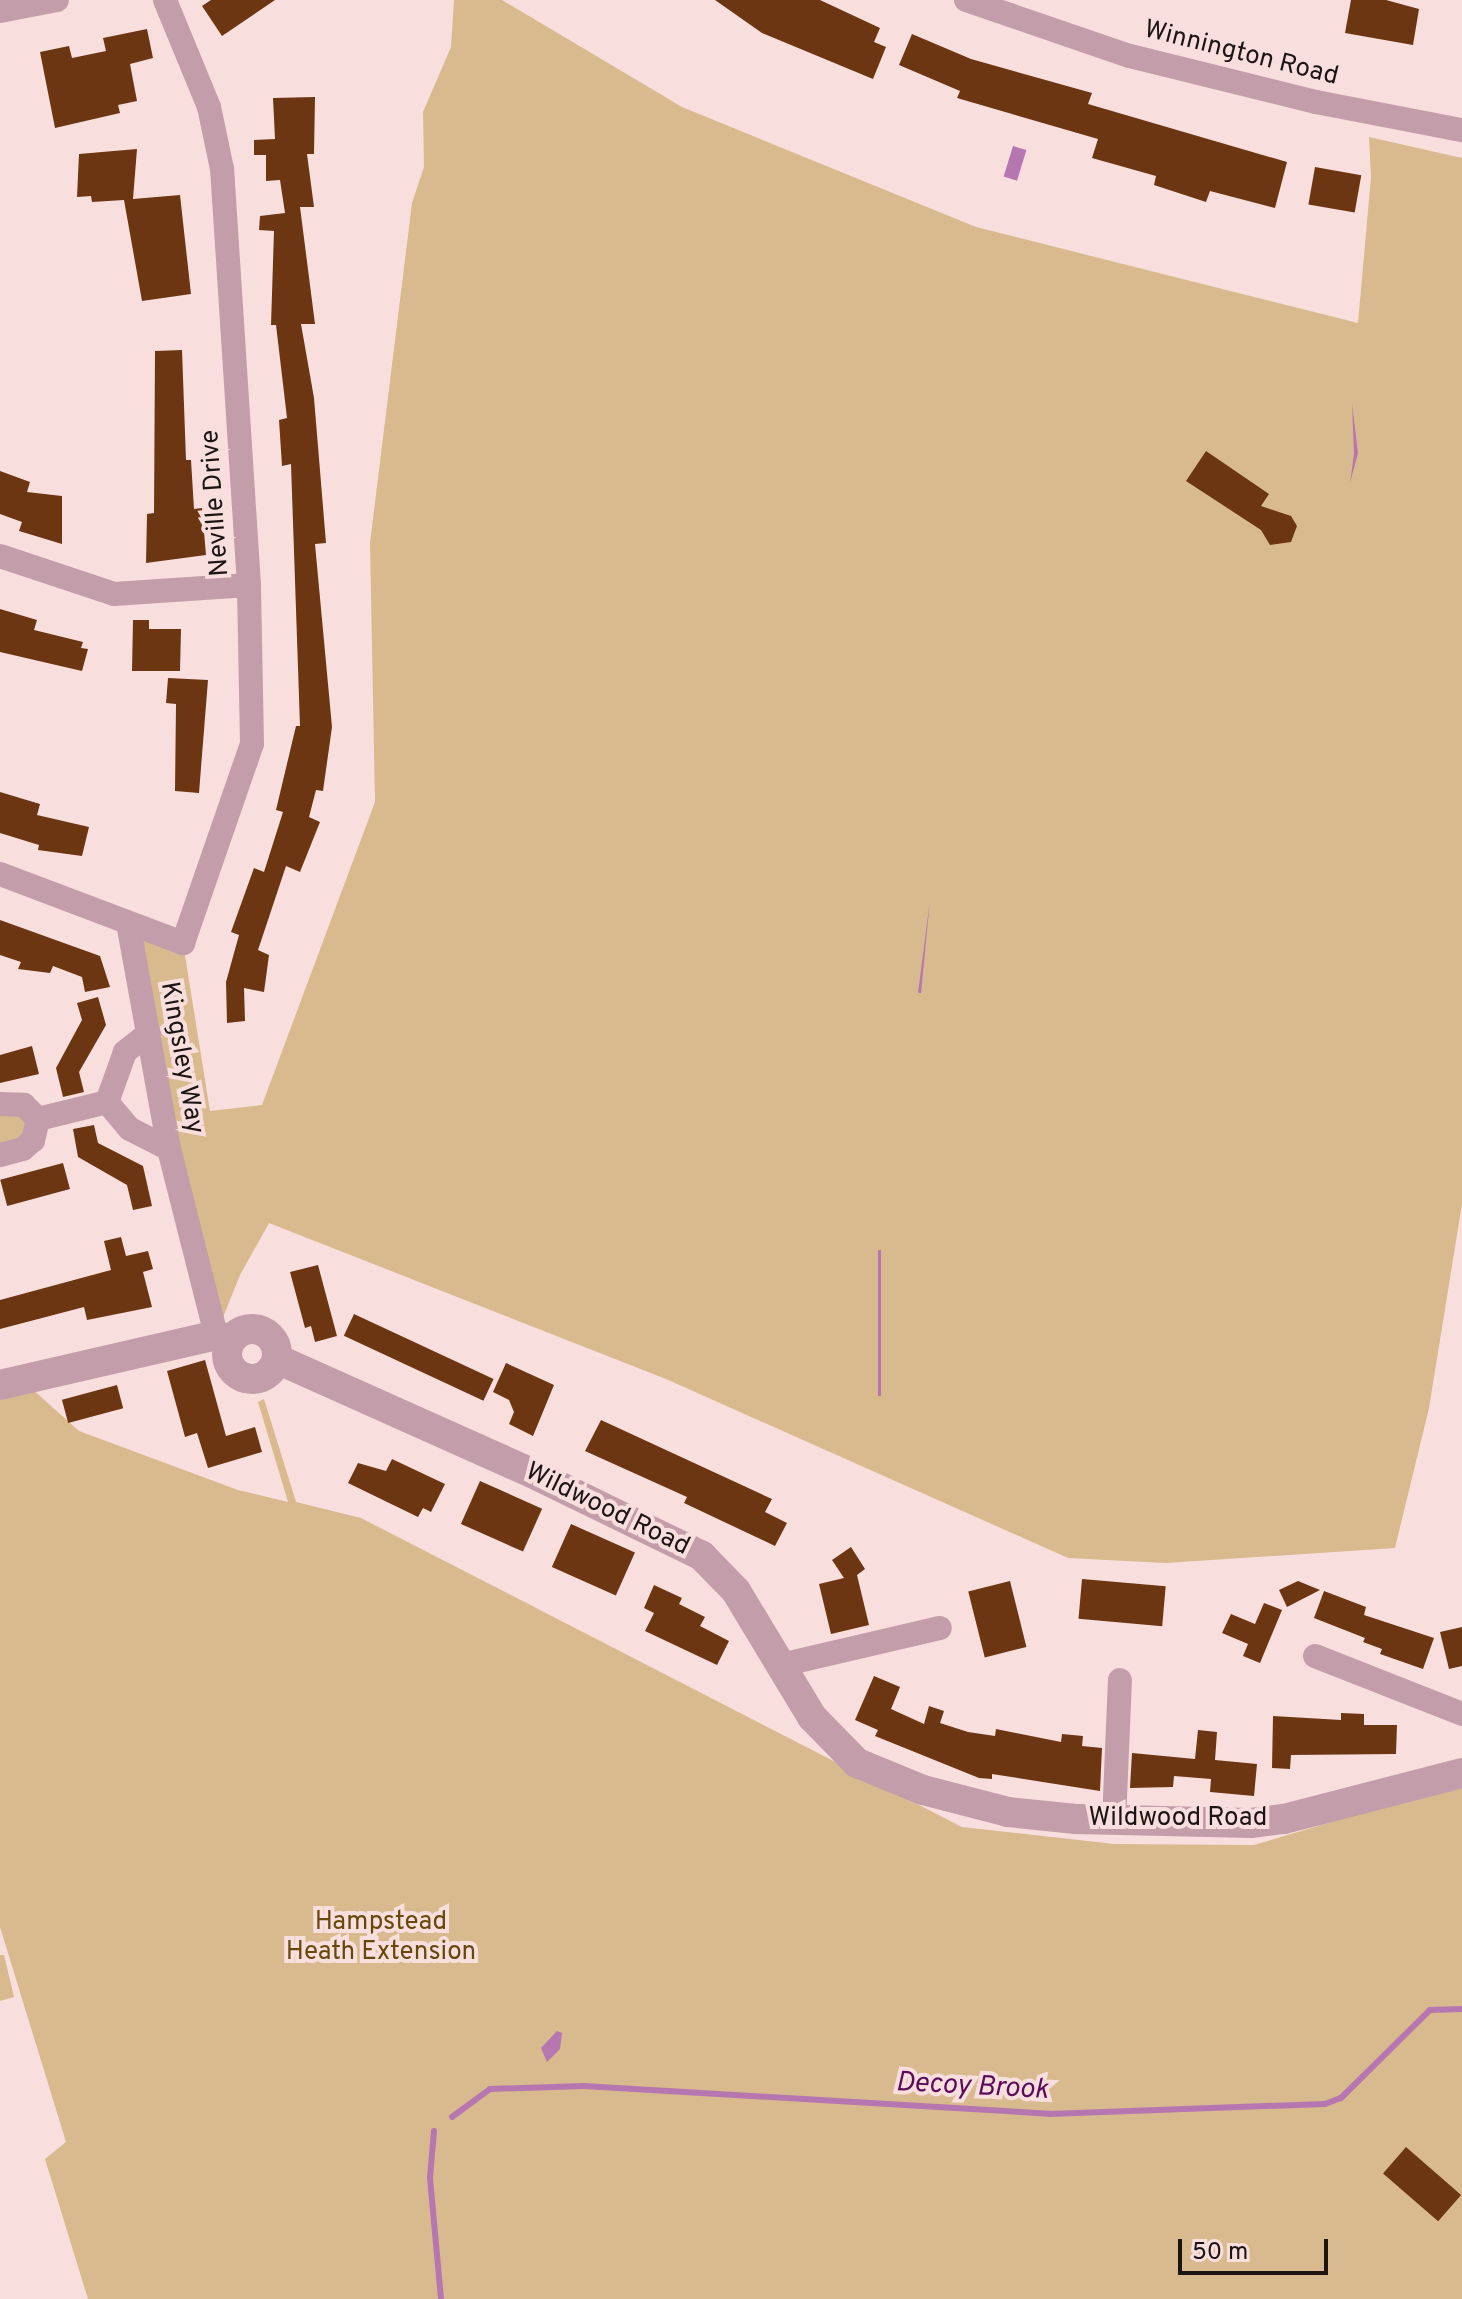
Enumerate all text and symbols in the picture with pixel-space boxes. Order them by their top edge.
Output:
street label: Winnington Road [1141,15,1341,93]
street label: Neville Drive [195,429,237,577]
street label: Kingsley Way [152,979,210,1137]
street label: Wildwood Road [520,1457,694,1563]
street label: Wildwood Road [1089,1803,1267,1835]
park label: Hampstead Heath Extension [286,1907,476,1968]
water label: Decoy Brook [895,2066,1049,2108]
scale bar [1182,2223,1332,2273]
text: 50 m [1192,2238,1248,2268]

